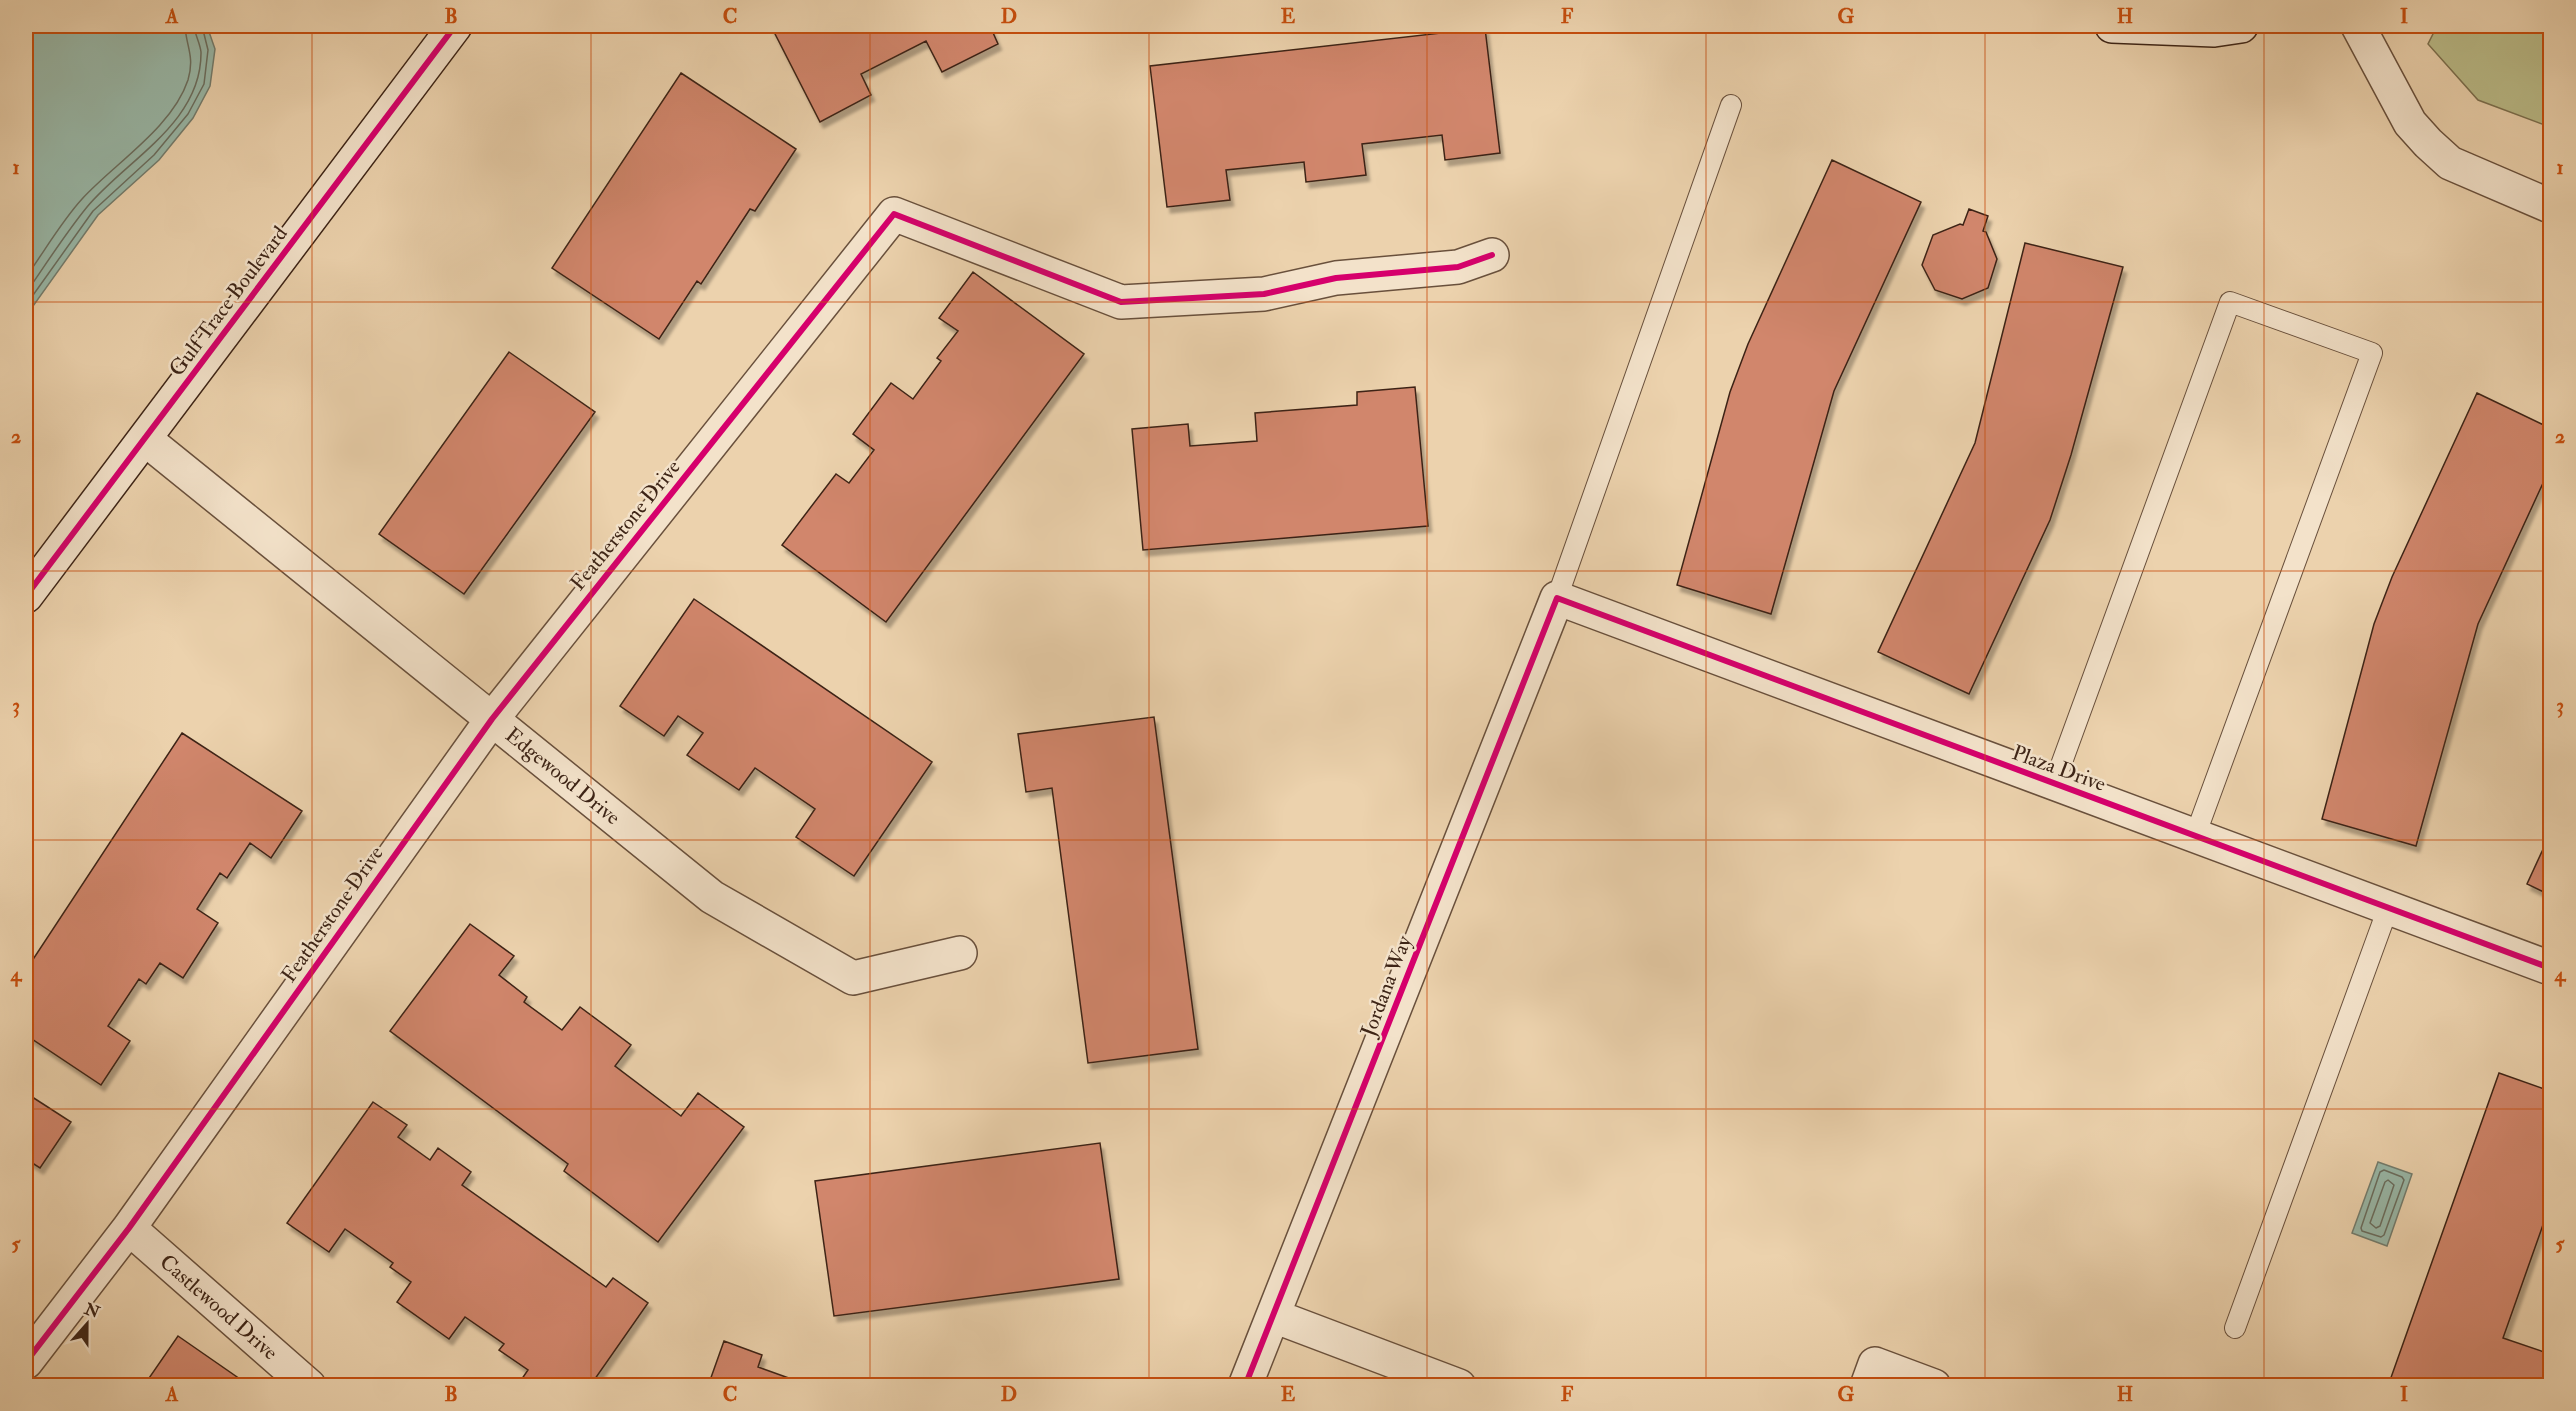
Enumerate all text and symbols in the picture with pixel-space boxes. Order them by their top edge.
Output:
text: A [165,4,179,29]
text: B [444,4,458,29]
text: C [723,4,737,29]
text: D [1001,4,1017,29]
text: E [1281,4,1296,29]
text: F [1561,4,1574,29]
text: G [1838,4,1855,29]
text: H [2117,4,2133,29]
text: I [2400,4,2408,29]
text: 1 [12,155,20,180]
text: 1 [2556,155,2564,180]
street label: Gulf Trace Boulevard [163,220,294,382]
text: 2 [11,424,21,449]
text: 2 [2555,424,2565,449]
street label: Featherstone Drive [564,454,687,596]
text: 3 [12,693,20,718]
text: 3 [2556,693,2564,718]
street label: Edgewood Drive [500,722,626,831]
street label: Plaza Drive [2008,739,2110,798]
street label: Featherstone Drive [275,841,390,988]
street label: Jordana Way [1355,931,1418,1041]
text: 4 [10,962,23,987]
text: 4 [2554,962,2567,987]
text: 5 [12,1231,22,1256]
text: 5 [2556,1231,2566,1256]
street label: Castlewood Drive [154,1249,283,1366]
north arrow [57,1294,117,1354]
text: N [81,1299,103,1323]
text: A [165,1382,179,1407]
text: B [444,1382,458,1407]
text: C [723,1382,737,1407]
text: D [1001,1382,1017,1407]
text: E [1281,1382,1296,1407]
text: F [1561,1382,1574,1407]
text: G [1838,1382,1855,1407]
text: H [2117,1382,2133,1407]
text: I [2400,1382,2408,1407]

